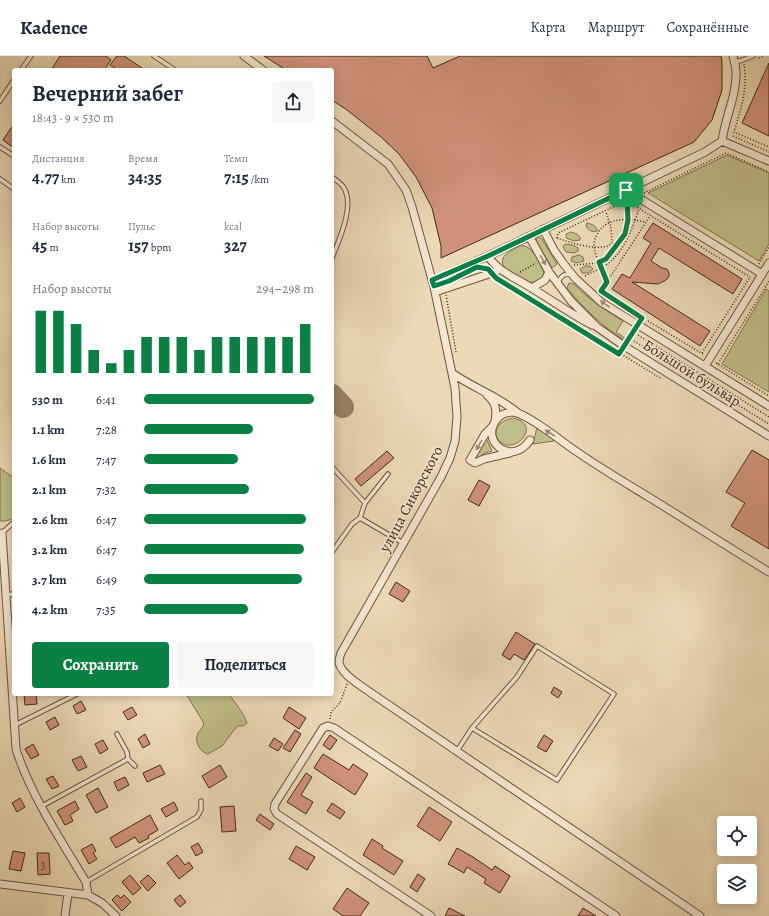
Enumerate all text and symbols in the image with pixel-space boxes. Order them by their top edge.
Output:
text: Kadence [20,15,88,41]
text: Карта [531,18,566,37]
text: Маршрут [588,18,644,37]
text: Сохранённые [666,18,749,37]
text: Вечерний забег [32,79,183,109]
button: share [272,81,314,123]
text: 18:43 · 9 × 530 m [32,109,114,126]
text: Дистанция [32,151,84,166]
text: Время [128,151,158,166]
text: Темп [224,151,248,166]
text: 4.77 [32,166,59,189]
text: 34:35 [128,166,162,189]
text: 7:15 [224,166,249,189]
text: km [59,172,76,187]
text: /km [249,172,269,187]
pin [609,173,643,207]
icon: arrive [615,179,637,201]
text: Набор высоты [32,219,99,234]
text: Пульс [128,219,156,234]
text: kcal [224,219,242,234]
text: 45 [32,234,47,257]
text: 157 [128,234,149,257]
text: 327 [224,234,247,257]
text: m [47,240,59,255]
text: bpm [149,240,171,255]
one-way arrow [539,254,546,266]
text: Набор высоты [32,280,112,297]
text: 294–298 m [256,280,314,297]
one-way arrow [599,300,610,308]
street label: Большой бульвар [639,335,745,411]
text: 530 m [32,391,63,408]
text: 6:41 [96,391,115,408]
text: 1.1 km [32,421,65,438]
text: 7:28 [96,421,117,438]
one-way arrow [545,429,556,437]
one-way arrow [475,439,482,451]
street label: улица Сикорского [374,442,447,556]
text: 1.6 km [32,451,66,468]
text: 7:47 [96,451,116,468]
text: 2.1 km [32,481,66,498]
text: 7:32 [96,481,116,498]
text: 2.6 km [32,511,68,528]
text: 6:47 [96,511,116,528]
text: 3.2 km [32,541,67,558]
text: 6:47 [96,541,116,558]
text: 3.7 km [32,571,67,588]
text: 6:49 [96,571,117,588]
text: 4.2 km [32,601,68,618]
text: 7:35 [96,601,116,618]
button: Сохранить [32,642,169,688]
button: Поделиться [177,642,314,688]
map controls [717,816,757,904]
button: locate [717,816,757,856]
house number: 3 [40,856,46,873]
button: layers [717,864,757,904]

